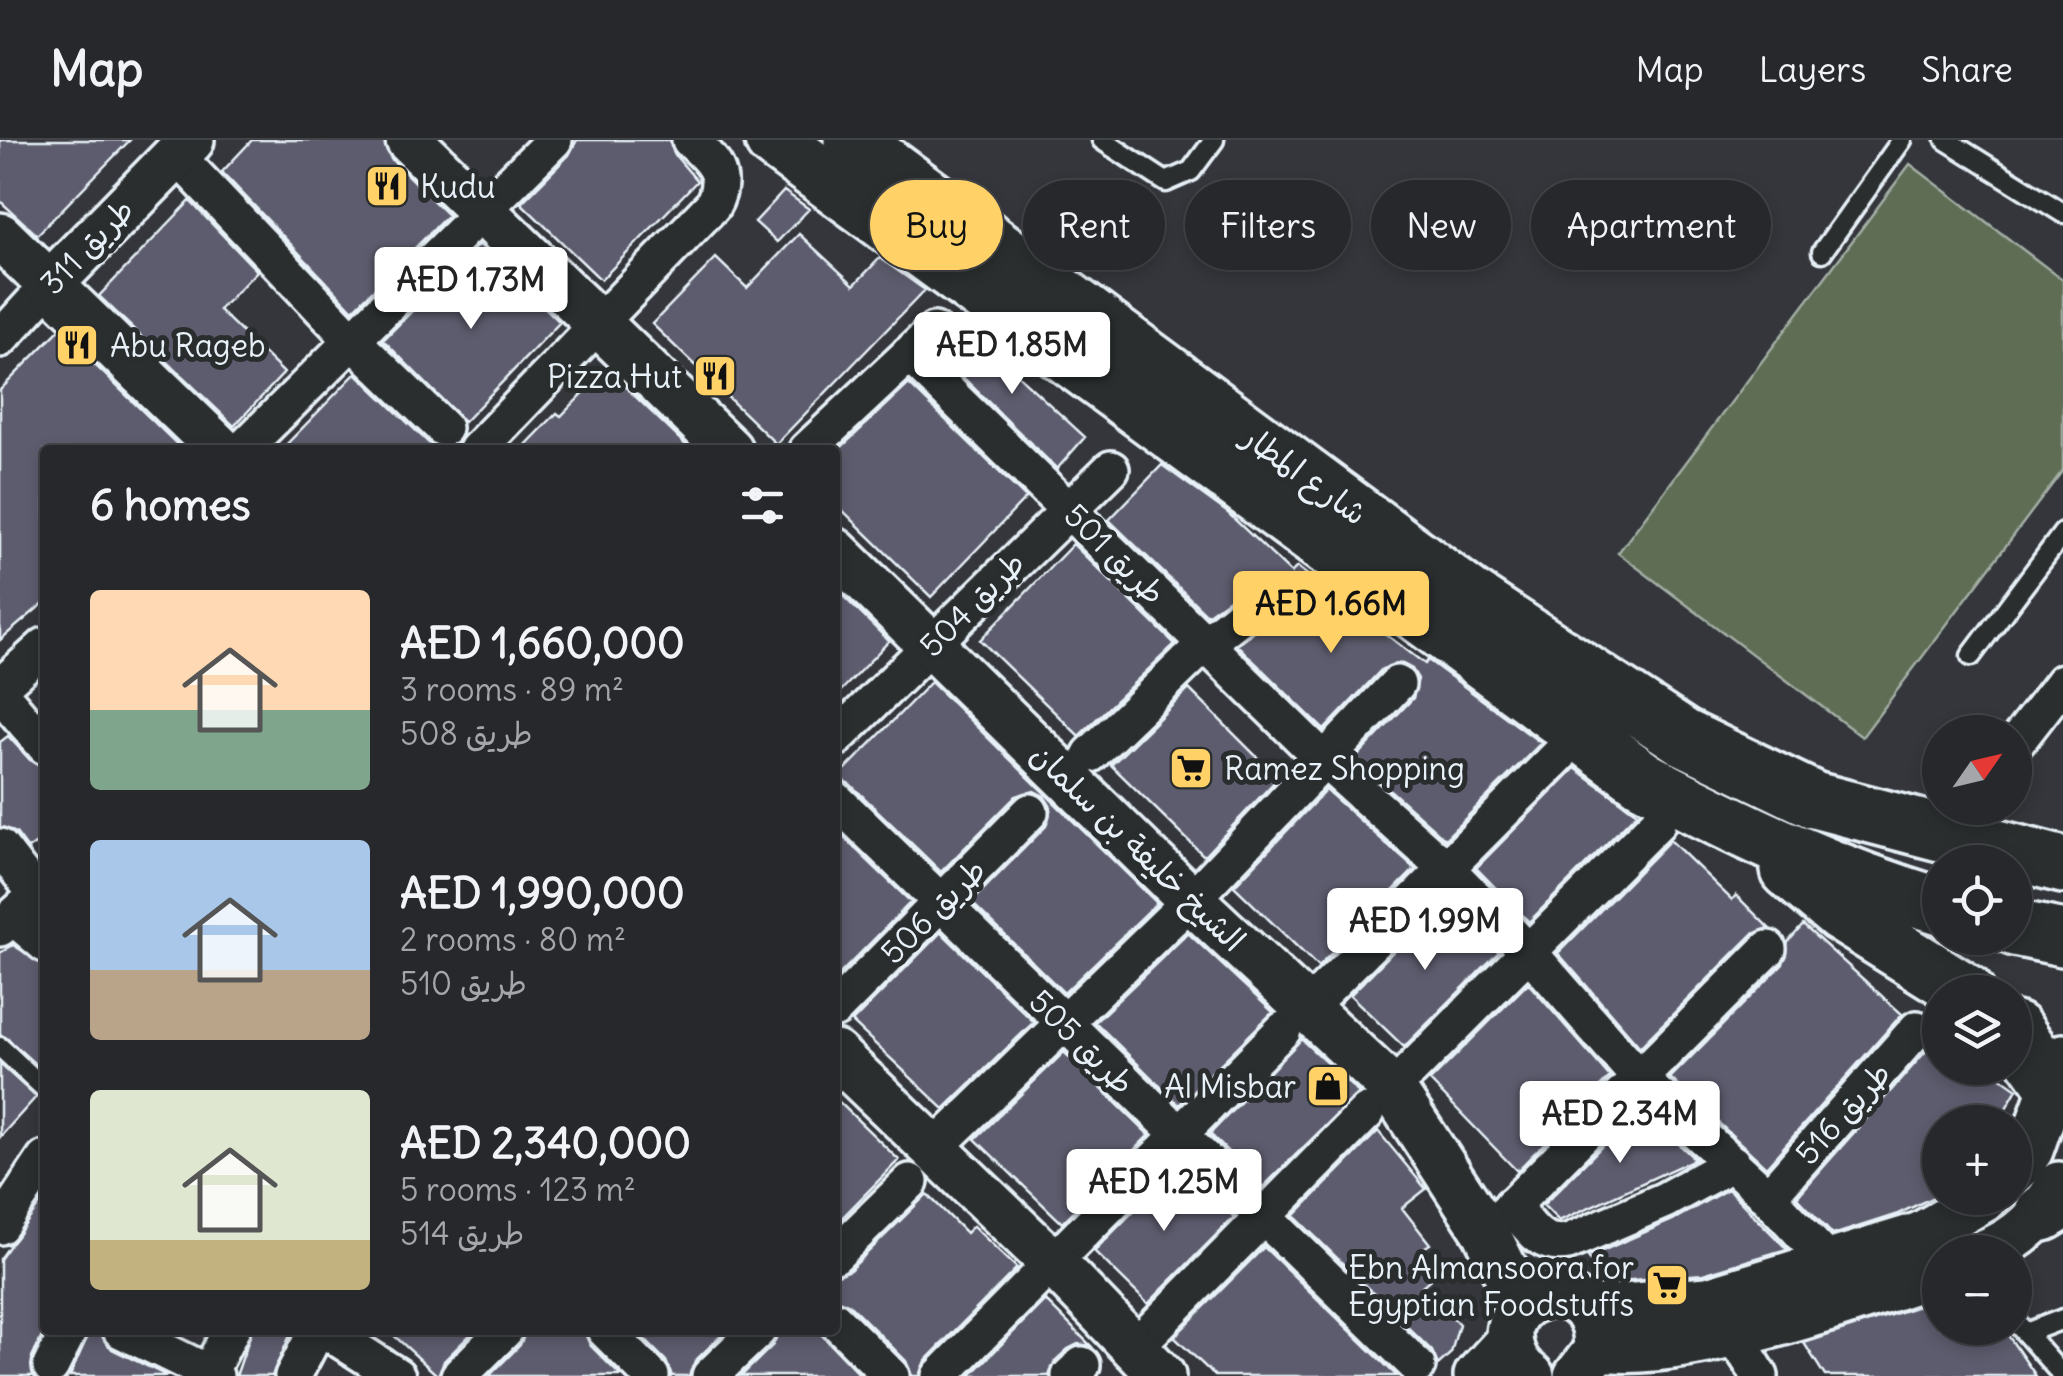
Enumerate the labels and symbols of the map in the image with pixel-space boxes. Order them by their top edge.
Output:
restaurant icon: Kudu [364,163,410,209]
place label: Kudu [420,166,496,207]
street label: طريق 311 [31,189,143,303]
pin: AED 1.73M [357,247,585,332]
pin: AED 1.85M [898,312,1126,397]
restaurant icon: Abu Rageb [54,322,100,368]
place label: Abu Rageb [110,325,266,366]
restaurant icon: Pizza Hut [692,353,738,399]
place label: Pizza Hut [547,356,682,397]
street label: شارع المطار [1231,414,1375,536]
street label: طريق 501 [1056,495,1174,613]
street label: طريق 504 [911,543,1033,665]
pin: AED 1.66M [1217,571,1445,656]
north arrow [1922,715,2032,825]
street label: الشيخ خليفة بن سلمان [1021,734,1254,962]
supermarket icon: Ramez Shopping [1168,745,1214,791]
place label: Ramez Shopping [1224,748,1465,789]
street label: طريق 506 [872,850,994,972]
pin: AED 1.99M [1311,888,1539,973]
street label: طريق 505 [1021,981,1143,1103]
street label: طريق 516 [1786,1053,1900,1173]
shop icon: Al Misbar [1305,1063,1351,1109]
place label: Al Misbar [1164,1066,1296,1107]
pin: AED 2.34M [1506,1081,1734,1166]
pin: AED 1.25M [1050,1149,1278,1234]
place label: Ebn Almansoora for Egyptian Foodstuffs [1348,1247,1634,1325]
supermarket icon: Ebn Almansoora for Egyptian Foodstuffs [1644,1262,1690,1308]

